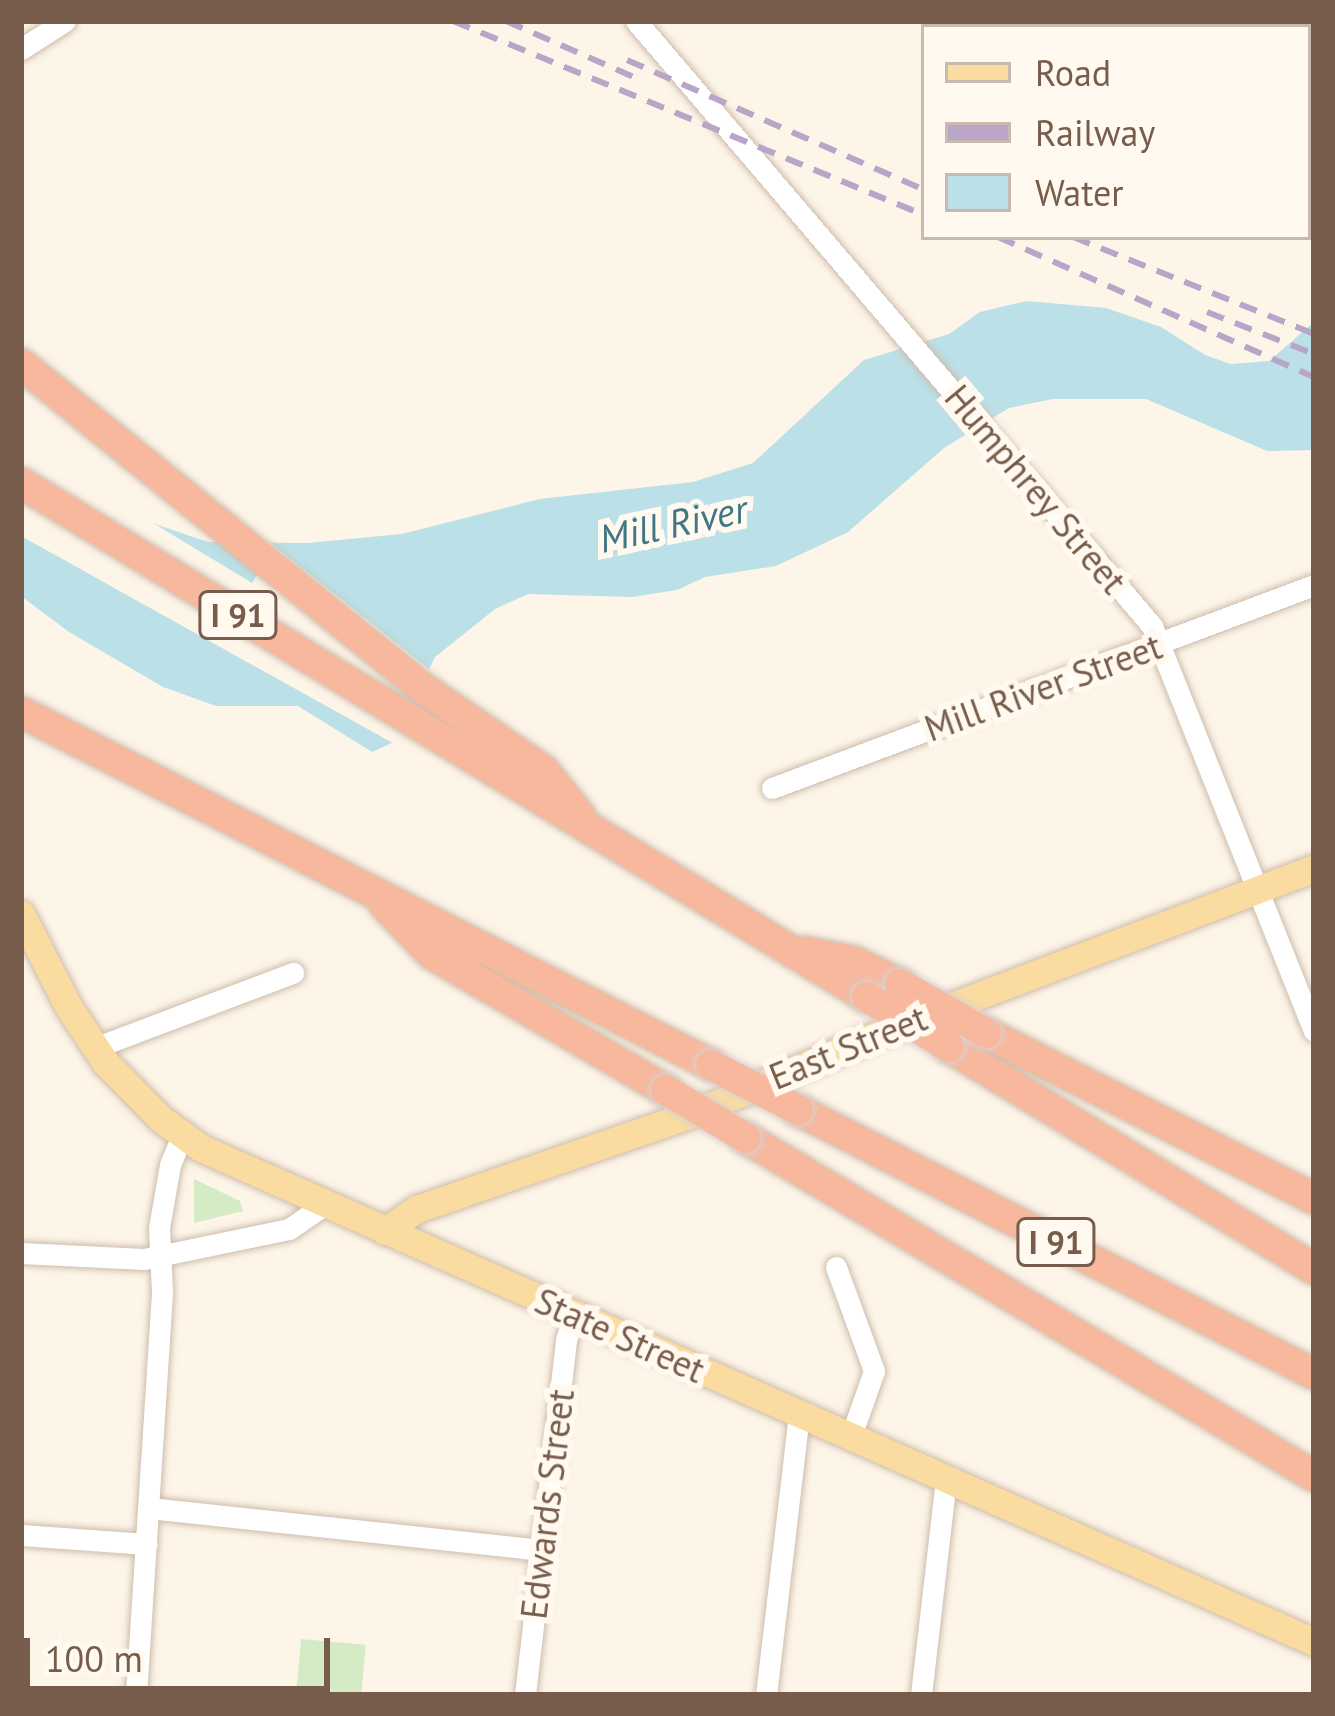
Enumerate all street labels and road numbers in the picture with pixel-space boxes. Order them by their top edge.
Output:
street label: Humphrey Street [936,376,1136,602]
road number: I 91 [196,588,280,642]
street label: Mill River Street [919,624,1167,750]
street label: East Street [763,996,933,1098]
road number: I 91 [1014,1215,1098,1269]
street label: State Street [529,1278,711,1392]
street label: Edwards Street [511,1387,583,1621]

